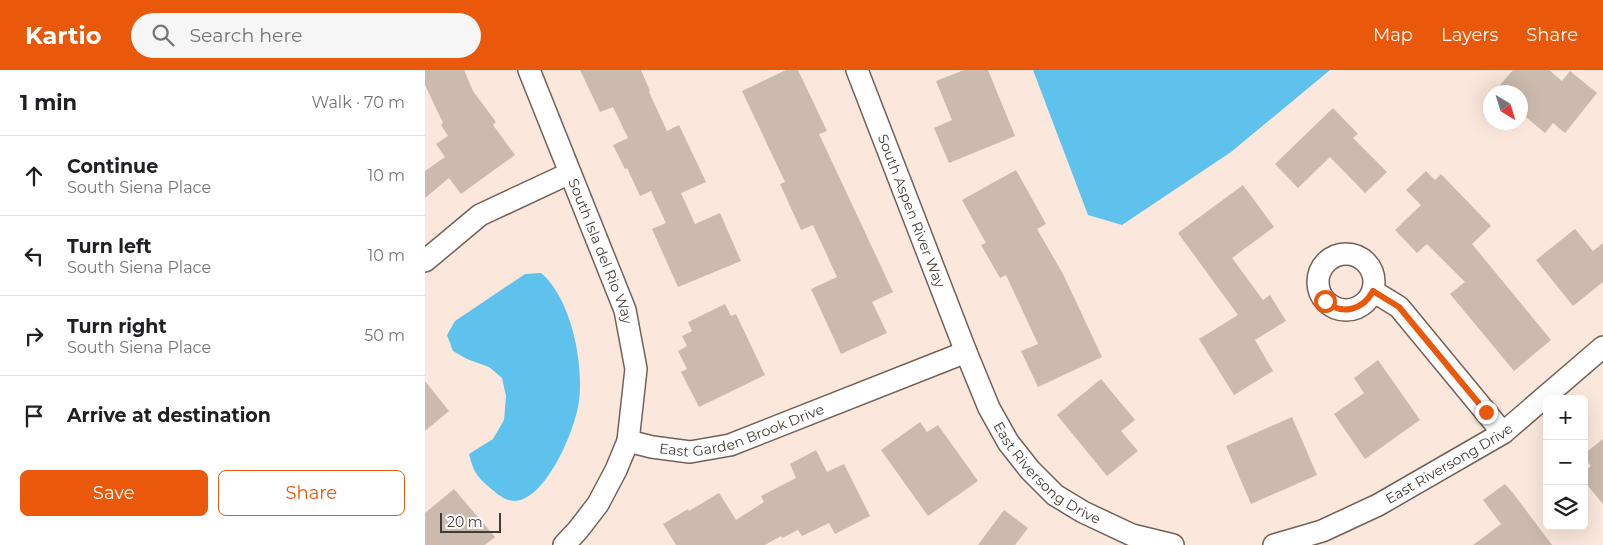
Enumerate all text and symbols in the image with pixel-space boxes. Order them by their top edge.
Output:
search box [131,13,481,58]
text: Kartio [25,21,101,50]
icon: search [149,21,177,49]
text: Search here [189,24,302,47]
text: Map [1373,24,1413,46]
text: Layers [1441,24,1498,46]
text: Share [1526,24,1578,46]
north arrow [1483,85,1528,130]
text: 1 min [20,90,77,115]
text: Walk · 70 m [312,93,405,112]
street label: South Aspen River Way [874,132,949,291]
text: Continue [67,155,158,178]
icon: ahead [20,162,48,190]
text: 10 m [367,166,405,185]
street label: South Isla del Rio Way [564,176,636,326]
text: South Siena Place [67,178,211,197]
text: Turn left [67,235,152,258]
icon: left [20,242,48,270]
text: 10 m [367,246,405,265]
text: South Siena Place [67,258,211,277]
route start [1314,290,1337,313]
text: Turn right [67,315,167,338]
icon: right [20,322,48,350]
text: 50 m [364,326,405,345]
text: South Siena Place [67,338,211,357]
map controls [1543,395,1588,530]
button: + [1543,395,1588,440]
street label: East Garden Brook Drive [658,400,827,461]
route end [1475,401,1498,424]
icon: arrive [20,402,48,430]
text: Arrive at destination [67,404,271,427]
street label: East Riversong Drive [989,418,1104,528]
street label: East Riversong Drive [1382,420,1517,508]
button: − [1543,440,1588,485]
button: Save [20,470,208,516]
button: Share [218,470,405,516]
button: layers [1543,485,1588,530]
scale bar [440,510,501,533]
text: 20 m [447,513,483,531]

